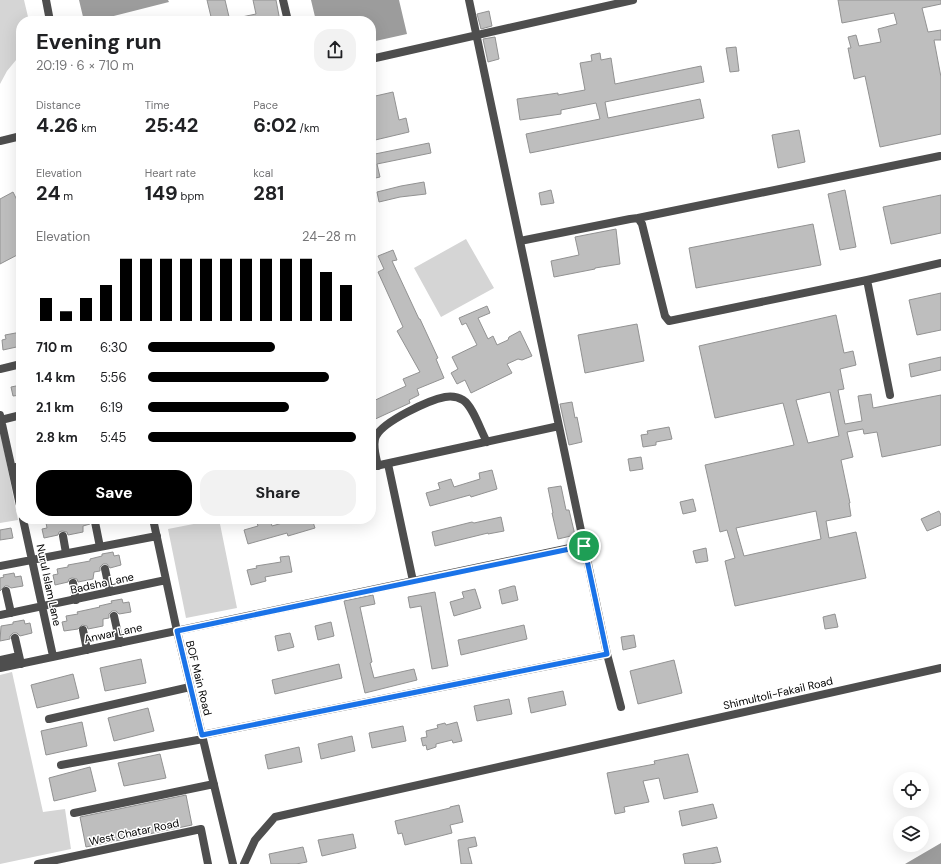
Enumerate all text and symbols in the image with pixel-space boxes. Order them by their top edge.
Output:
text: Evening run [36,27,162,56]
button: share [314,29,356,71]
text: 20:19 · 6 × 710 m [36,57,134,74]
text: Distance [36,98,81,112]
text: Time [145,98,170,112]
text: Pace [253,98,278,112]
text: 4.26 [36,112,78,138]
text: 25:42 [145,112,198,138]
text: 6:02 [253,112,297,138]
text: km [78,121,97,135]
text: /km [297,121,319,135]
text: Elevation [36,166,82,180]
text: Heart rate [145,166,196,180]
text: kcal [253,166,273,180]
text: 24 [36,180,60,206]
text: 149 [145,180,178,206]
text: 281 [253,180,284,206]
text: m [60,189,73,203]
text: bpm [178,189,204,203]
text: Elevation [36,228,90,245]
text: 24–28 m [302,228,356,245]
text: 710 m [36,339,72,356]
text: 6:30 [100,339,127,356]
text: 1.4 km [36,369,75,386]
text: 5:56 [100,369,127,386]
text: 2.1 km [36,399,74,416]
text: 6:19 [100,399,123,416]
text: 2.8 km [36,429,78,446]
text: 5:45 [100,429,126,446]
button: Save [36,470,192,516]
button: Share [200,470,356,516]
pin [567,529,601,563]
icon: arrive [573,535,595,557]
street label: Nurul Islam Lane [33,543,65,627]
street label: Badsha Lane [69,569,135,597]
street label: Anwar Lane [83,620,143,646]
street label: BOF Main Road [183,639,215,717]
street label: Shimultoli-Fakail Road [722,674,834,712]
map controls [893,772,929,852]
button: locate [893,772,929,808]
street label: West Chatar Road [88,816,180,848]
button: layers [893,816,929,852]

